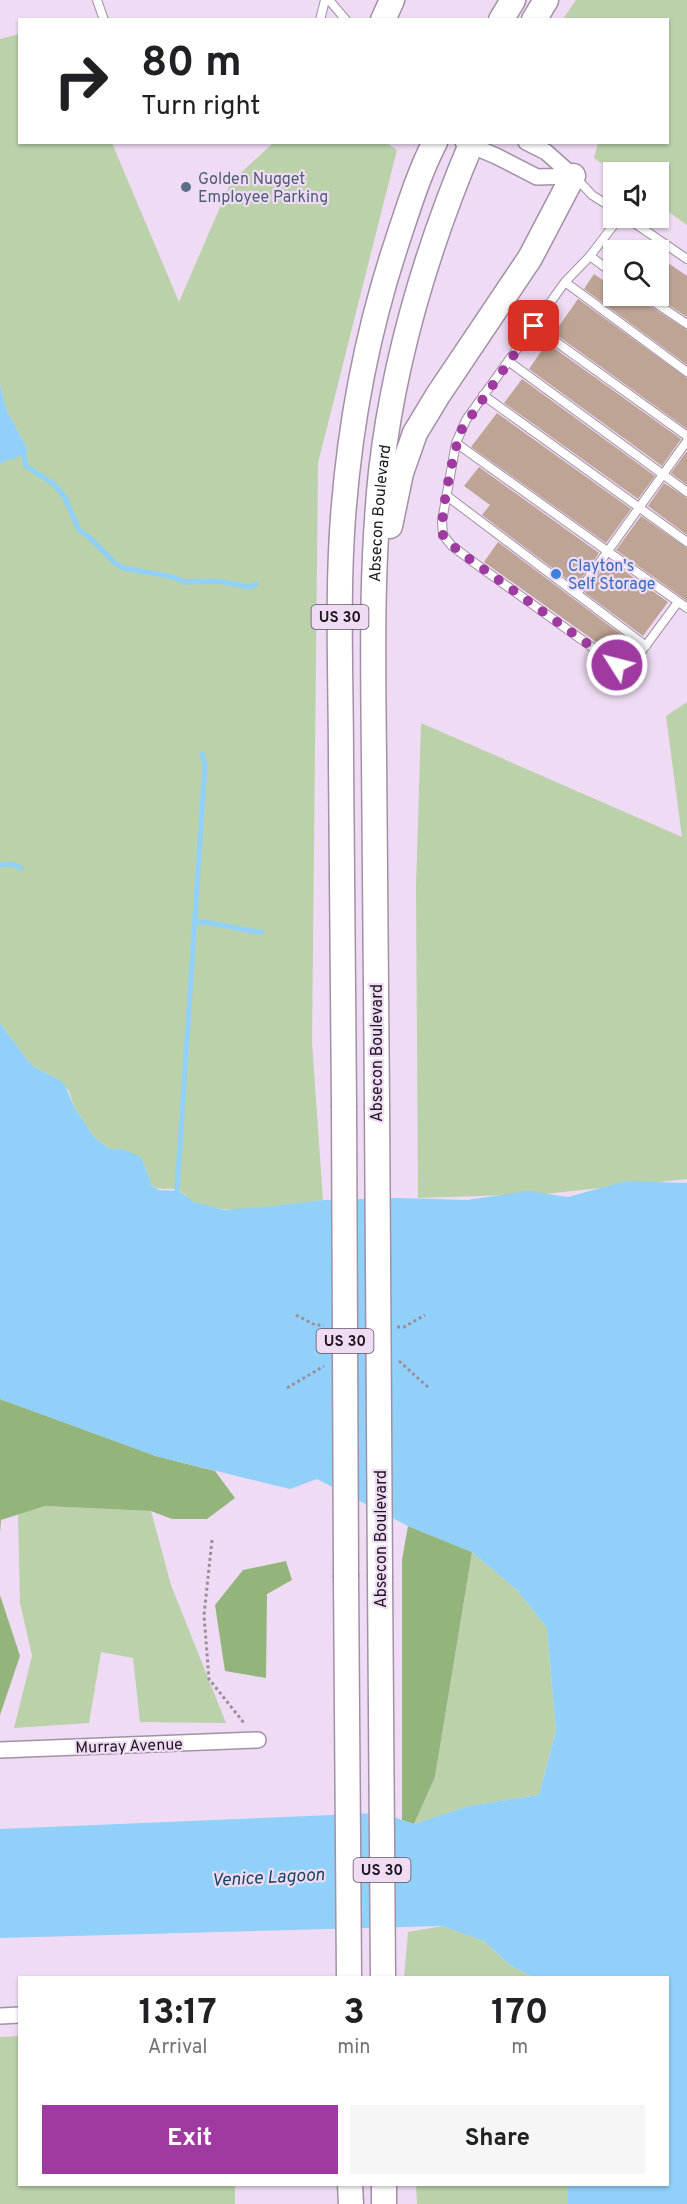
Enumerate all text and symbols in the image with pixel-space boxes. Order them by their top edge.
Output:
text: 80 m [141,38,242,91]
icon: right [42,42,120,120]
text: Turn right [141,90,260,124]
map controls [603,162,669,306]
button: sound [603,162,669,228]
place label: Golden Nugget Employee Parking [198,170,328,208]
marker: Golden Nugget Employee Parking [179,180,193,194]
button: search [603,240,669,306]
pin [508,300,559,351]
icon: arrive [517,309,550,342]
street label: Absecon Boulevard [366,443,396,582]
place label: Clayton's Self Storage [568,557,655,595]
marker: Clayton's Self Storage [549,567,563,581]
road number: US 30 [312,605,368,629]
position arrow [585,633,649,697]
street label: Absecon Boulevard [368,984,388,1122]
road number: US 30 [316,1329,374,1353]
street label: Absecon Boulevard [372,1470,392,1608]
street label: Murray Avenue [75,1735,183,1759]
road number: US 30 [354,1858,410,1882]
water label: Venice Lagoon [211,1864,325,1893]
text: 13:17 [138,1991,217,2037]
text: 3 [343,1991,365,2037]
text: 170 [491,1991,548,2037]
text: Arrival [148,2035,207,2061]
text: min [337,2035,371,2061]
text: m [511,2035,528,2061]
button: Exit [42,2105,338,2174]
button: Share [350,2105,645,2174]

